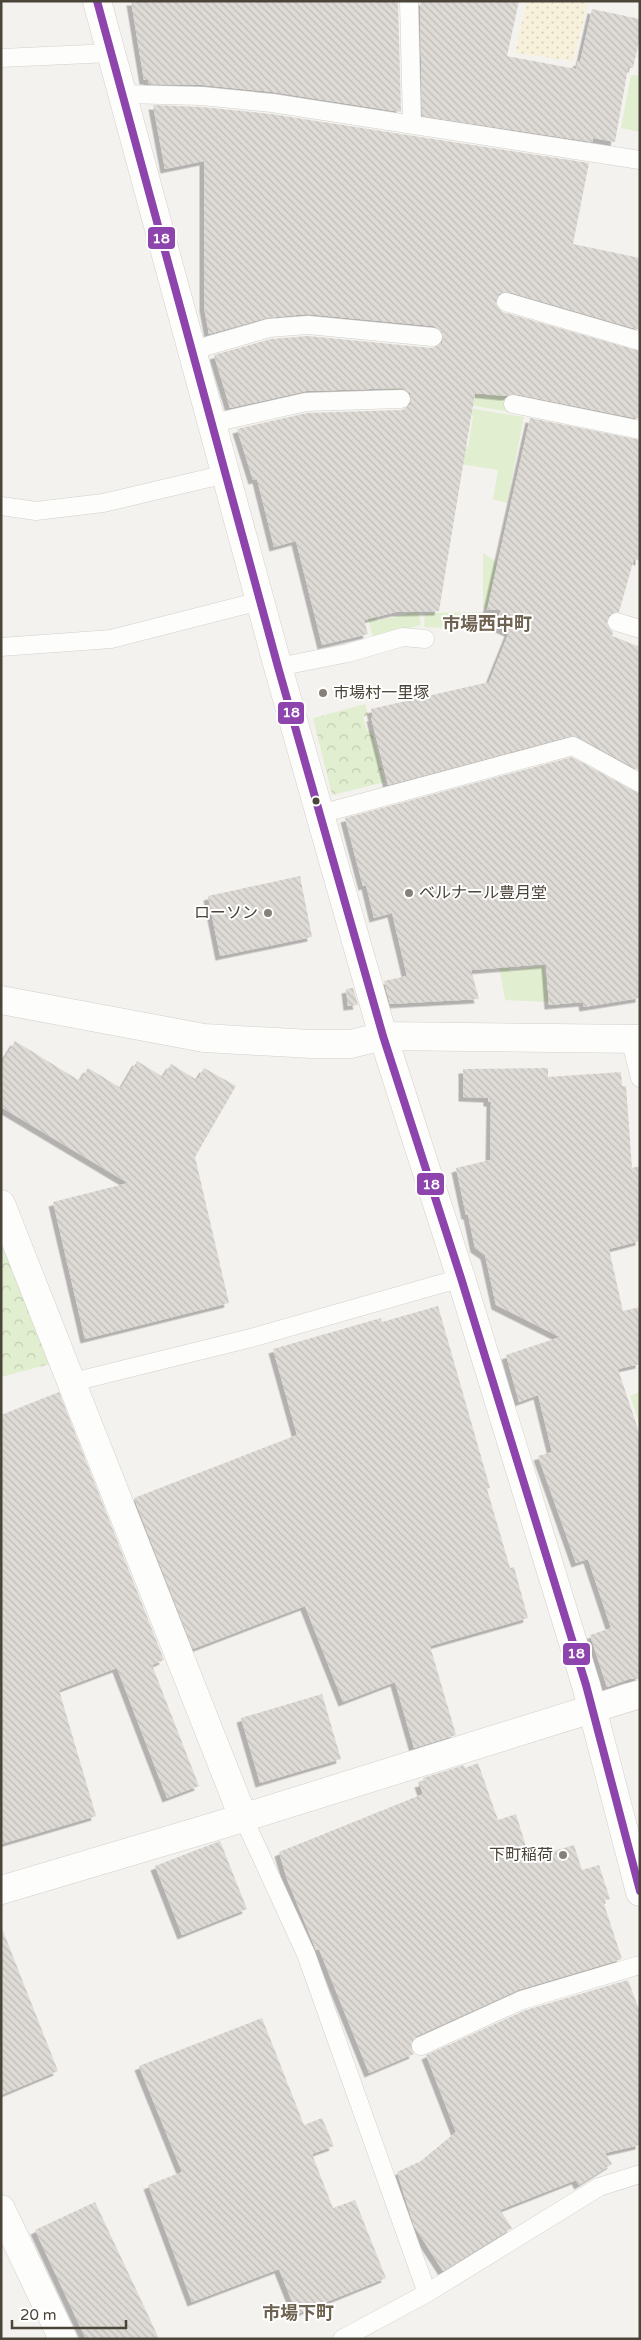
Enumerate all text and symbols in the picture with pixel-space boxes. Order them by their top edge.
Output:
line badge: 18 [147,226,176,250]
text: 18 [152,230,170,247]
district label: 市場西中町 [442,613,532,635]
place label: 市場村一里塚 [333,683,429,703]
marker: 市場村一里塚 [317,687,329,699]
line badge: 18 [277,701,305,725]
text: 18 [282,704,300,721]
unlabelled marker [311,796,321,806]
place label: ベルナール豊月堂 [419,883,547,903]
marker: ベルナール豊月堂 [403,887,415,899]
place label: ローソン [194,903,258,923]
marker: ローソン [262,907,274,919]
line badge: 18 [416,1172,445,1196]
text: 18 [422,1176,440,1193]
line badge: 18 [562,1642,591,1666]
text: 18 [567,1645,585,1662]
place label: 下町稲荷 [489,1845,553,1865]
marker: 下町稲荷 [557,1849,569,1861]
scale bar [12,2298,126,2330]
district label: 市場下町 [262,2302,334,2324]
text: 20 m [20,2306,57,2324]

